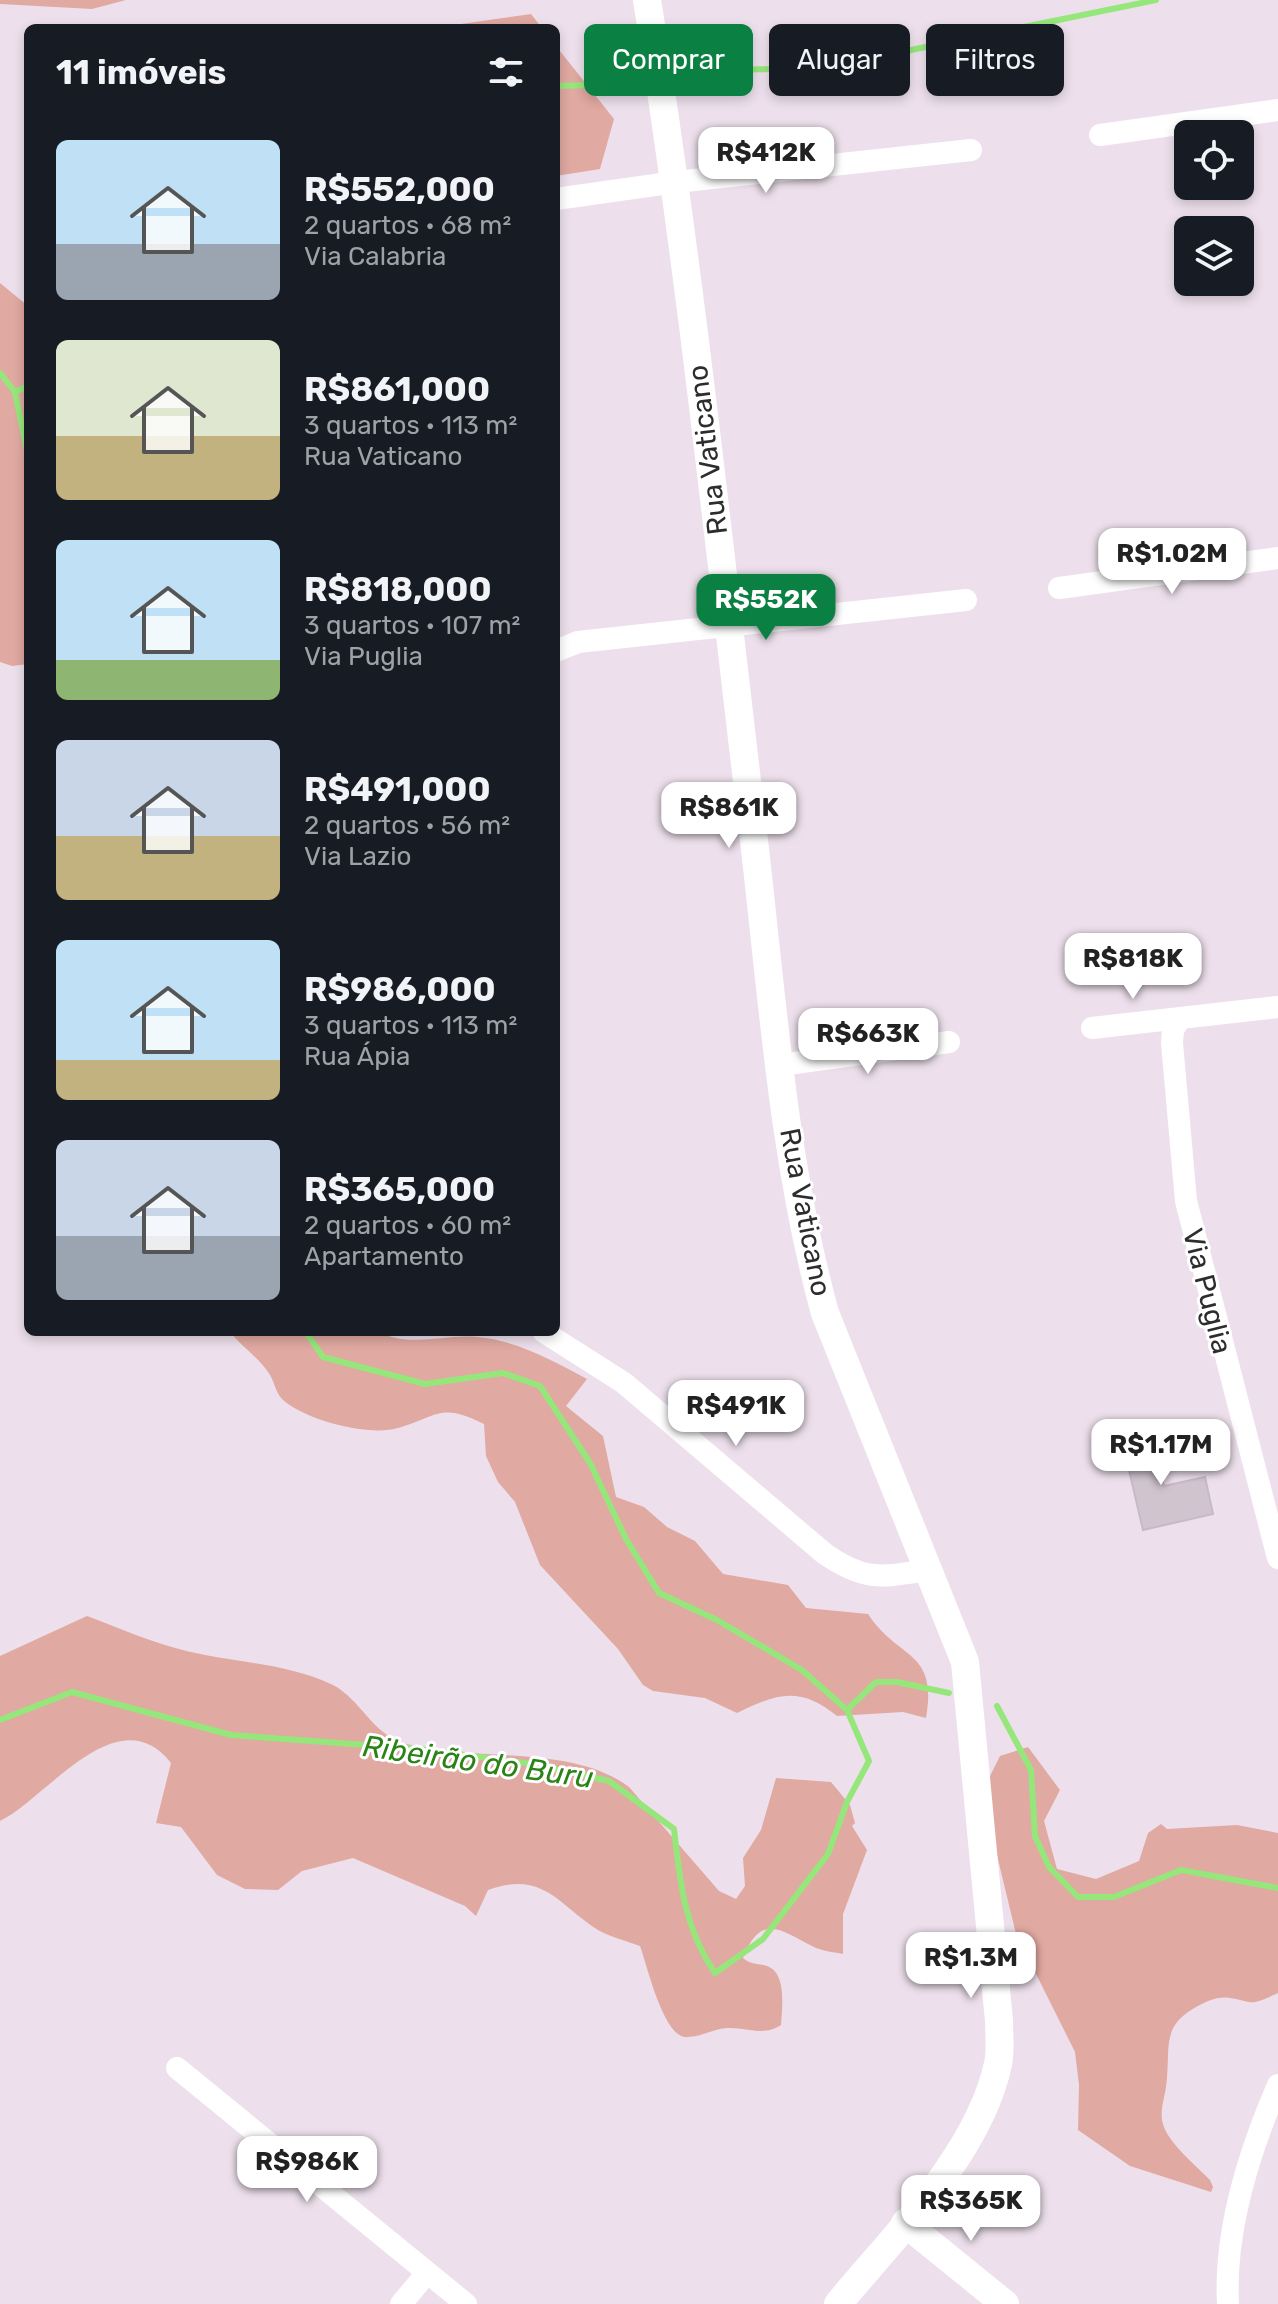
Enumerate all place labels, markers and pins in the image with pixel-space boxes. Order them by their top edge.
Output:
pin: R$412K [701,127,831,195]
pin: R$1.02M [1098,528,1246,596]
pin: R$552K [701,574,831,642]
pin: R$861K [664,782,794,850]
pin: R$818K [1068,933,1198,1001]
pin: R$663K [803,1008,933,1076]
pin: R$491K [671,1380,801,1448]
pin: R$1.17M [1087,1419,1235,1487]
pin: R$1.3M [906,1932,1036,2000]
pin: R$986K [242,2136,372,2204]
pin: R$365K [906,2175,1036,2243]

